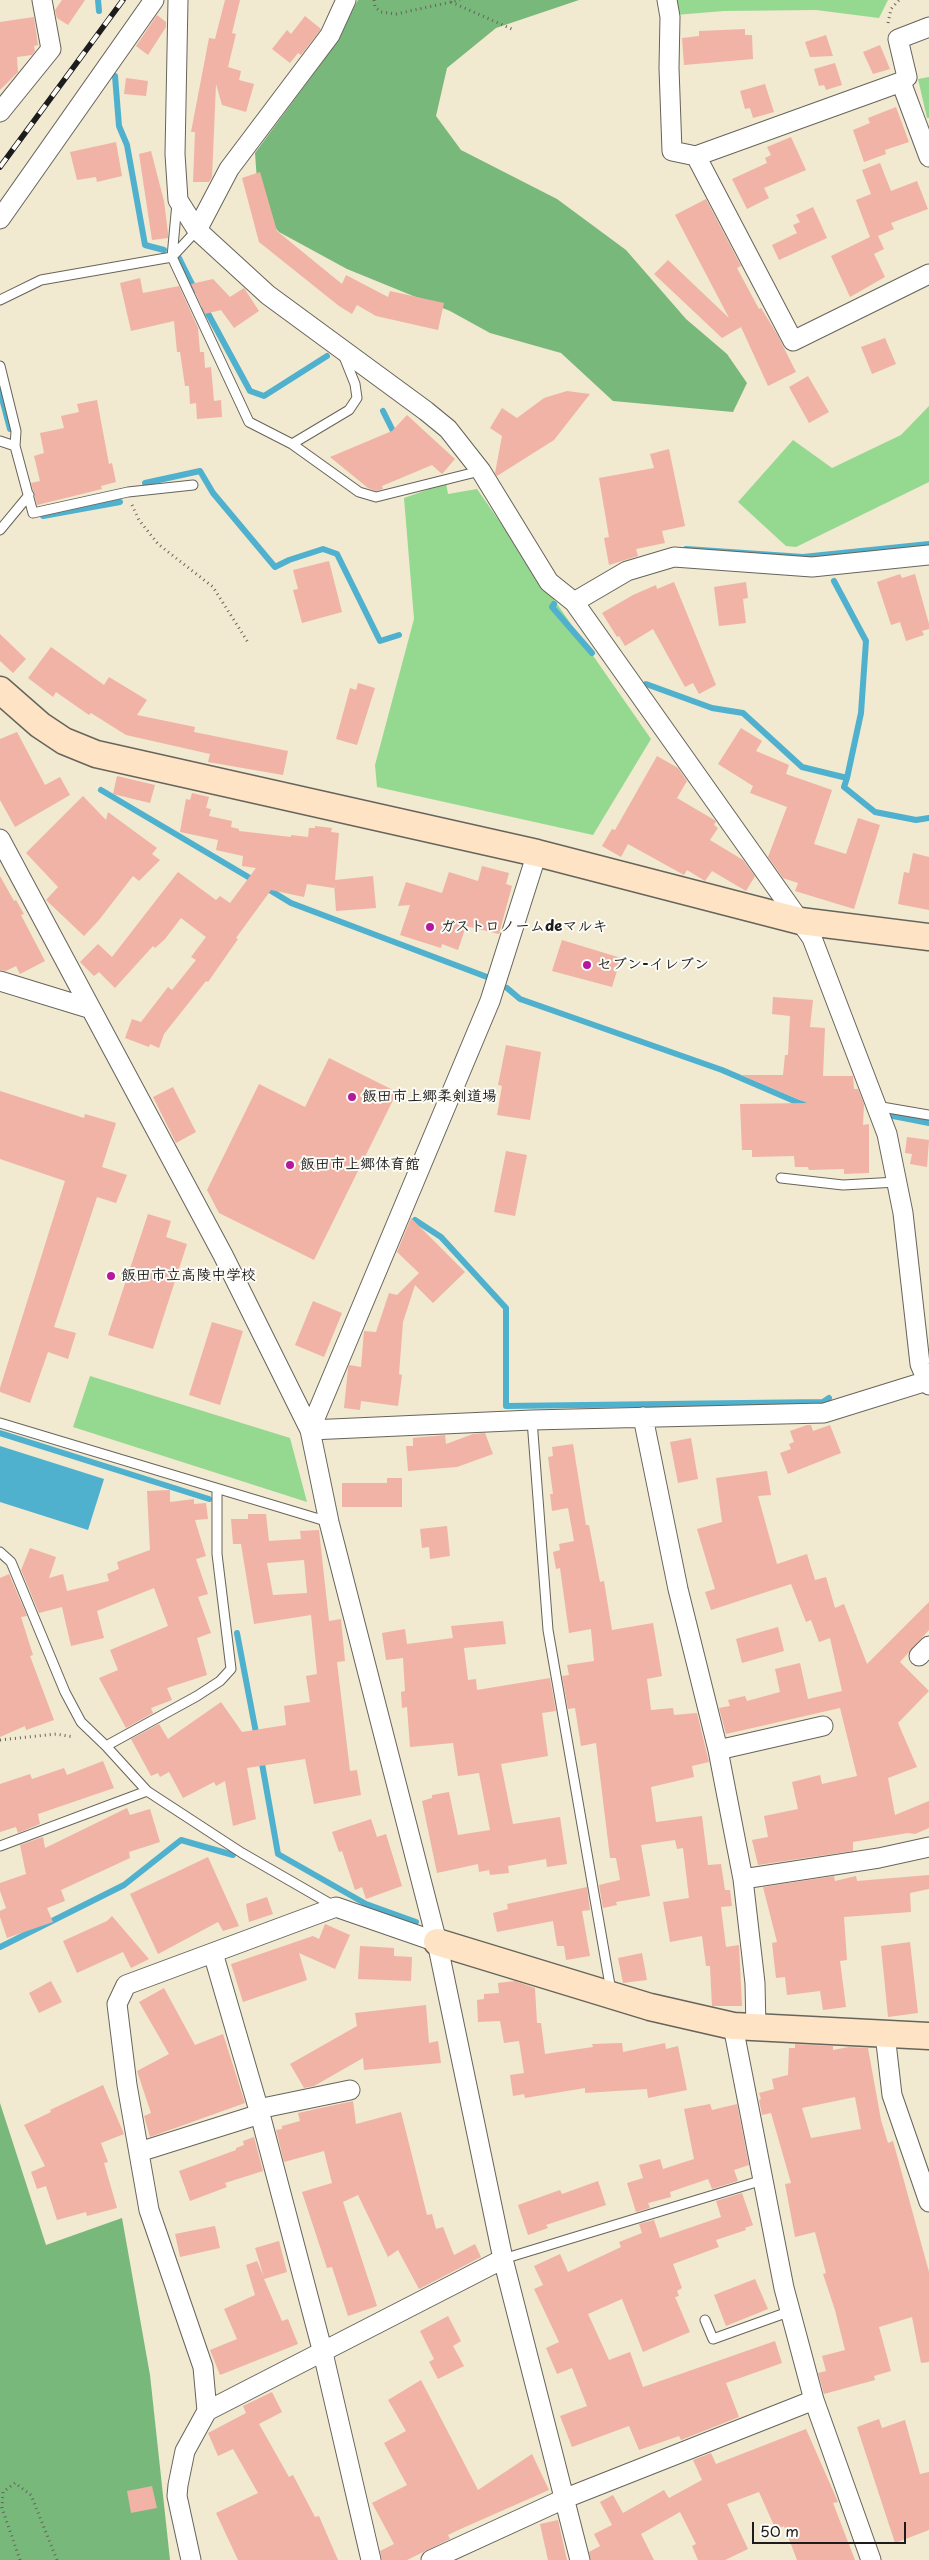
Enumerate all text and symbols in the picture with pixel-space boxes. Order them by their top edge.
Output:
place label: ガストロノームdeマルキ [440,918,607,936]
marker: ガストロノームdeマルキ [424,921,436,933]
place label: セブン-イレブン [597,956,709,974]
marker: セブン-イレブン [581,959,593,971]
place label: 飯田市上郷柔剣道場 [362,1088,497,1106]
marker: 飯田市上郷柔剣道場 [346,1091,358,1103]
place label: 飯田市上郷体育館 [300,1156,420,1174]
marker: 飯田市上郷体育館 [284,1159,296,1171]
place label: 飯田市立高陵中学校 [121,1267,256,1285]
marker: 飯田市立高陵中学校 [105,1270,117,1282]
scale bar [754,2512,908,2544]
text: 50 m [760,2519,799,2542]

